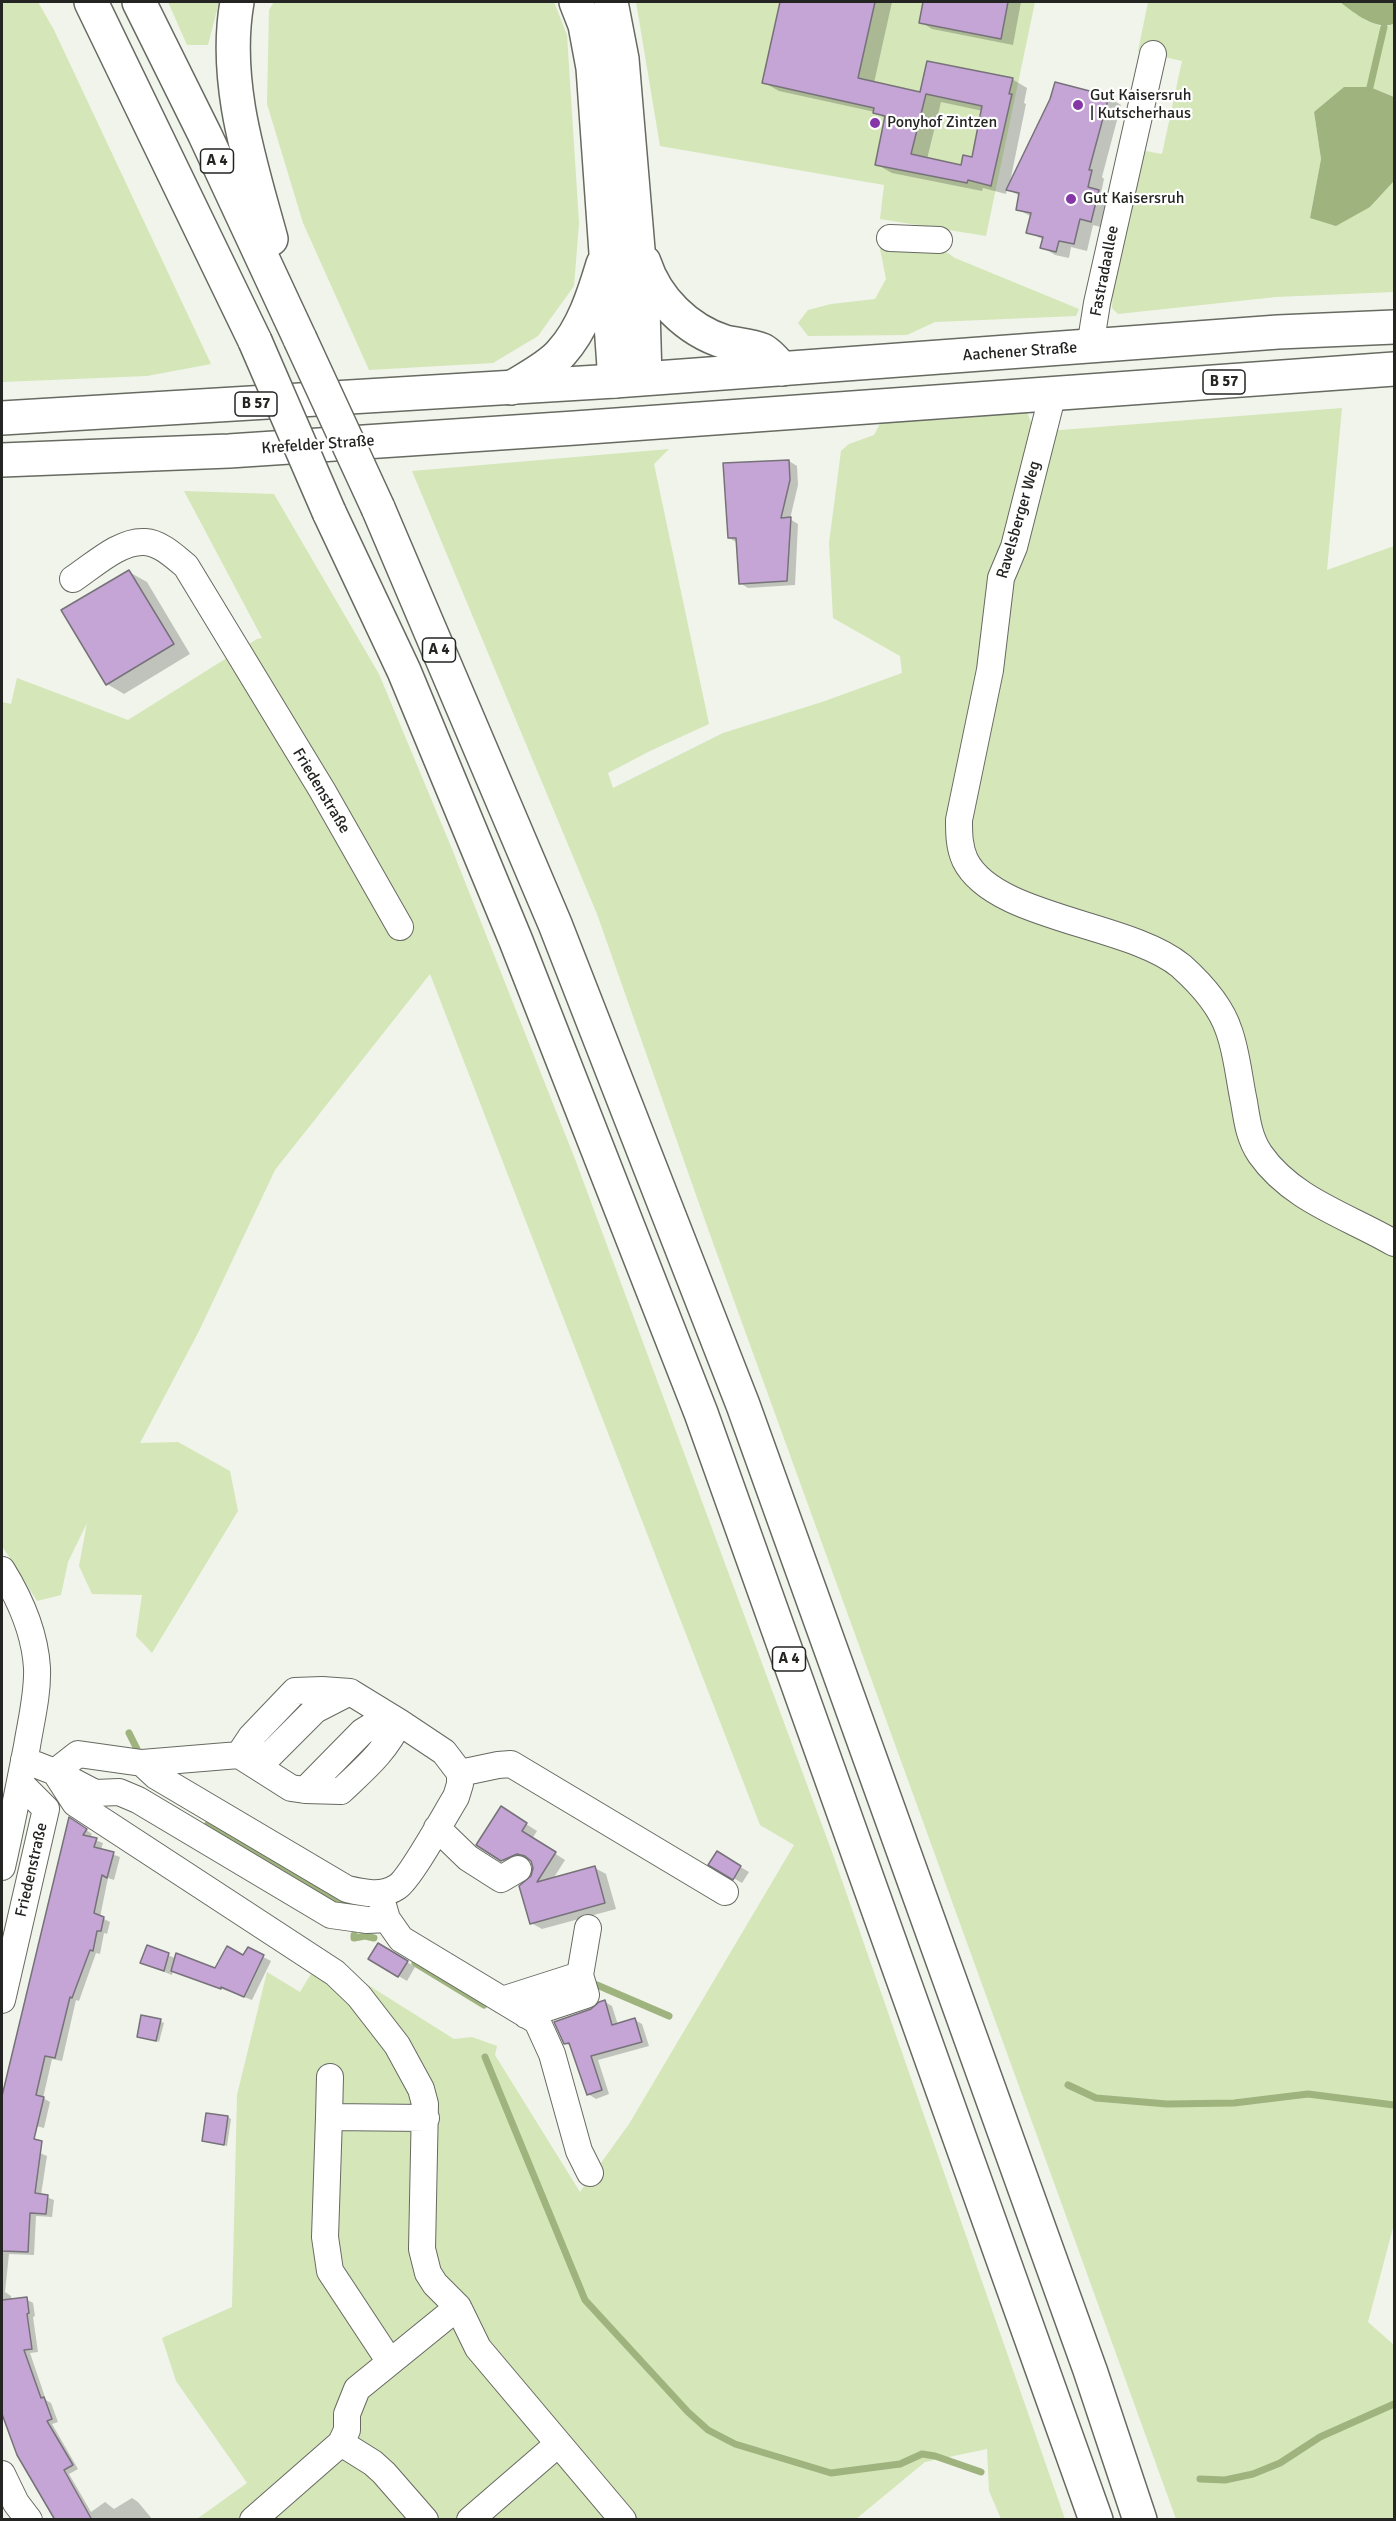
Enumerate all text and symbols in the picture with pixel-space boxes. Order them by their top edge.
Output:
place label: Gut Kaisersruh | Kutscherhaus [1090,86,1191,124]
marker: Gut Kaisersruh | Kutscherhaus [1071,98,1085,112]
place label: Ponyhof Zintzen [887,113,997,133]
marker: Ponyhof Zintzen [868,116,882,130]
road number: A 4 [200,149,234,173]
place label: Gut Kaisersruh [1083,189,1184,209]
marker: Gut Kaisersruh [1064,192,1078,206]
street label: Fastradaallee [1087,224,1123,318]
street label: Aachener Straße [962,338,1078,366]
road number: B 57 [1203,370,1245,394]
road number: B 57 [235,392,277,416]
street label: Krefelder Straße [261,431,375,459]
street label: Ravelsberger Weg [993,459,1045,581]
road number: A 4 [422,638,456,662]
street label: Friedenstraße [288,745,354,837]
road number: A 4 [772,1647,806,1671]
street label: Friedenstraße [12,1821,52,1919]

